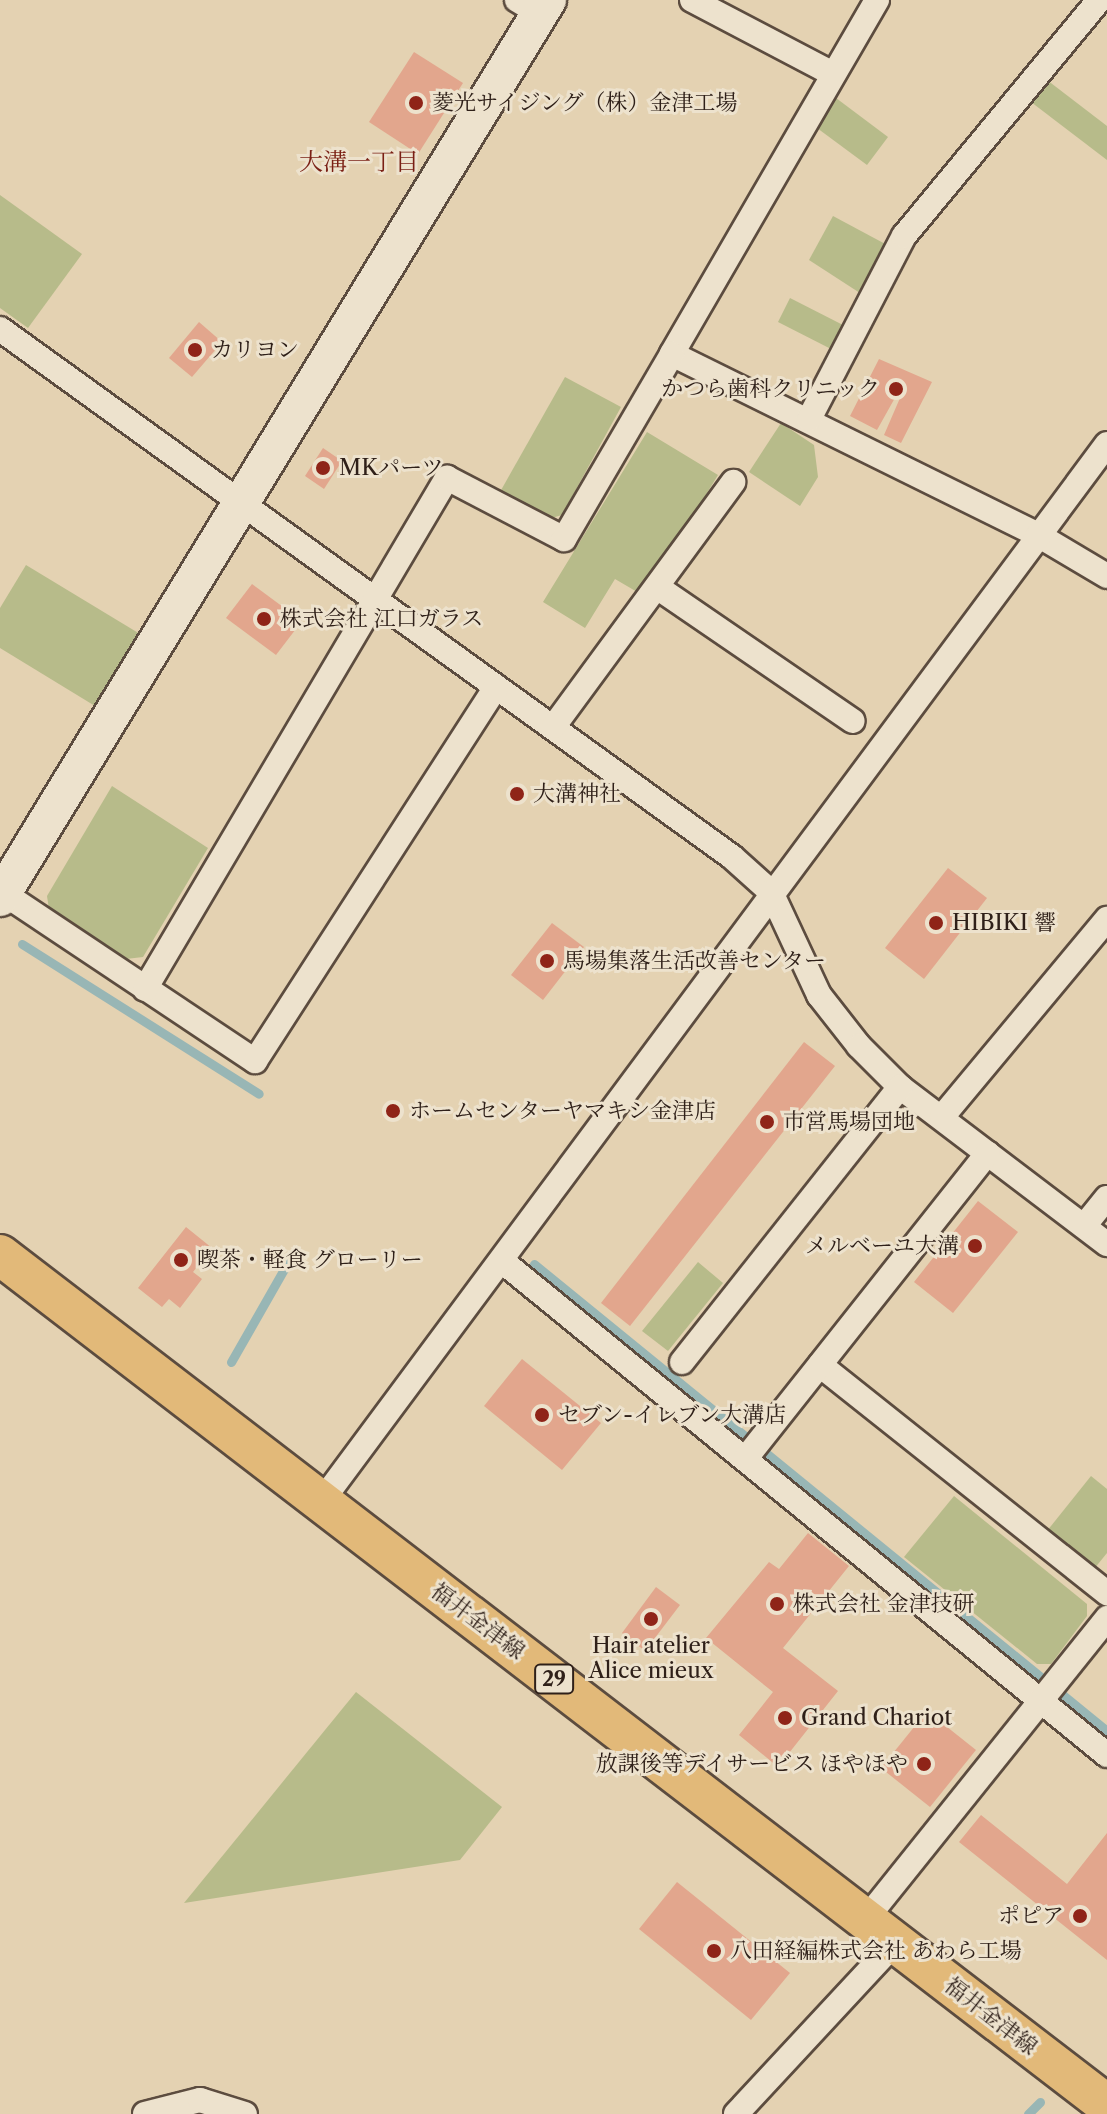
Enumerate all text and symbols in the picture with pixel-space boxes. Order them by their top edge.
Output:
place label: 菱光サイジング（株）金津工場 [432,90,740,116]
marker: 菱光サイジング（株）金津工場 [407,94,425,112]
district label: 大溝一丁目 [299,148,419,176]
place label: カリヨン [211,337,299,363]
marker: カリヨン [186,341,204,359]
place label: かつら歯科クリニック [660,376,880,402]
marker: かつら歯科クリニック [887,380,905,398]
place label: MKパーツ [339,455,444,481]
marker: MKパーツ [314,459,332,477]
place label: 株式会社 江口ガラス [280,606,484,632]
marker: 株式会社 江口ガラス [255,610,273,628]
place label: 大溝神社 [533,781,621,807]
marker: 大溝神社 [508,785,526,803]
place label: HIBIKI 響 [952,910,1056,936]
marker: HIBIKI 響 [927,914,945,932]
place label: 馬場集落生活改善センター [563,948,827,974]
marker: 馬場集落生活改善センター [538,952,556,970]
place label: ホームセンターヤマキシ金津店 [409,1098,717,1124]
marker: ホームセンターヤマキシ金津店 [384,1102,402,1120]
place label: 市営馬場団地 [783,1109,915,1135]
marker: 市営馬場団地 [758,1113,776,1131]
place label: メルベーユ大溝 [805,1233,959,1259]
marker: メルベーユ大溝 [966,1237,984,1255]
place label: 喫茶・軽食 グローリー [197,1247,423,1273]
marker: 喫茶・軽食 グローリー [172,1251,190,1269]
place label: セブン-イレブン大溝店 [558,1402,788,1428]
marker: セブン-イレブン大溝店 [533,1406,551,1424]
street label: 福井金津線 [426,1577,530,1665]
place label: 株式会社 金津技研 [793,1591,975,1617]
marker: 株式会社 金津技研 [768,1595,786,1613]
marker: Hair atelier Alice mieux [642,1610,660,1628]
place label: Hair atelier Alice mieux [588,1632,714,1684]
road number: 29 [534,1663,574,1695]
place label: Grand Chariot [801,1705,952,1731]
marker: Grand Chariot [776,1709,794,1727]
place label: 放課後等デイサービス ほやほや [594,1751,908,1777]
marker: 放課後等デイサービス ほやほや [915,1755,933,1773]
place label: ポピア [998,1903,1064,1929]
marker: ポピア [1071,1907,1089,1925]
place label: 八田経編株式会社 あわら工場 [730,1938,1022,1964]
marker: 八田経編株式会社 あわら工場 [705,1942,723,1960]
street label: 福井金津線 [940,1972,1042,2060]

